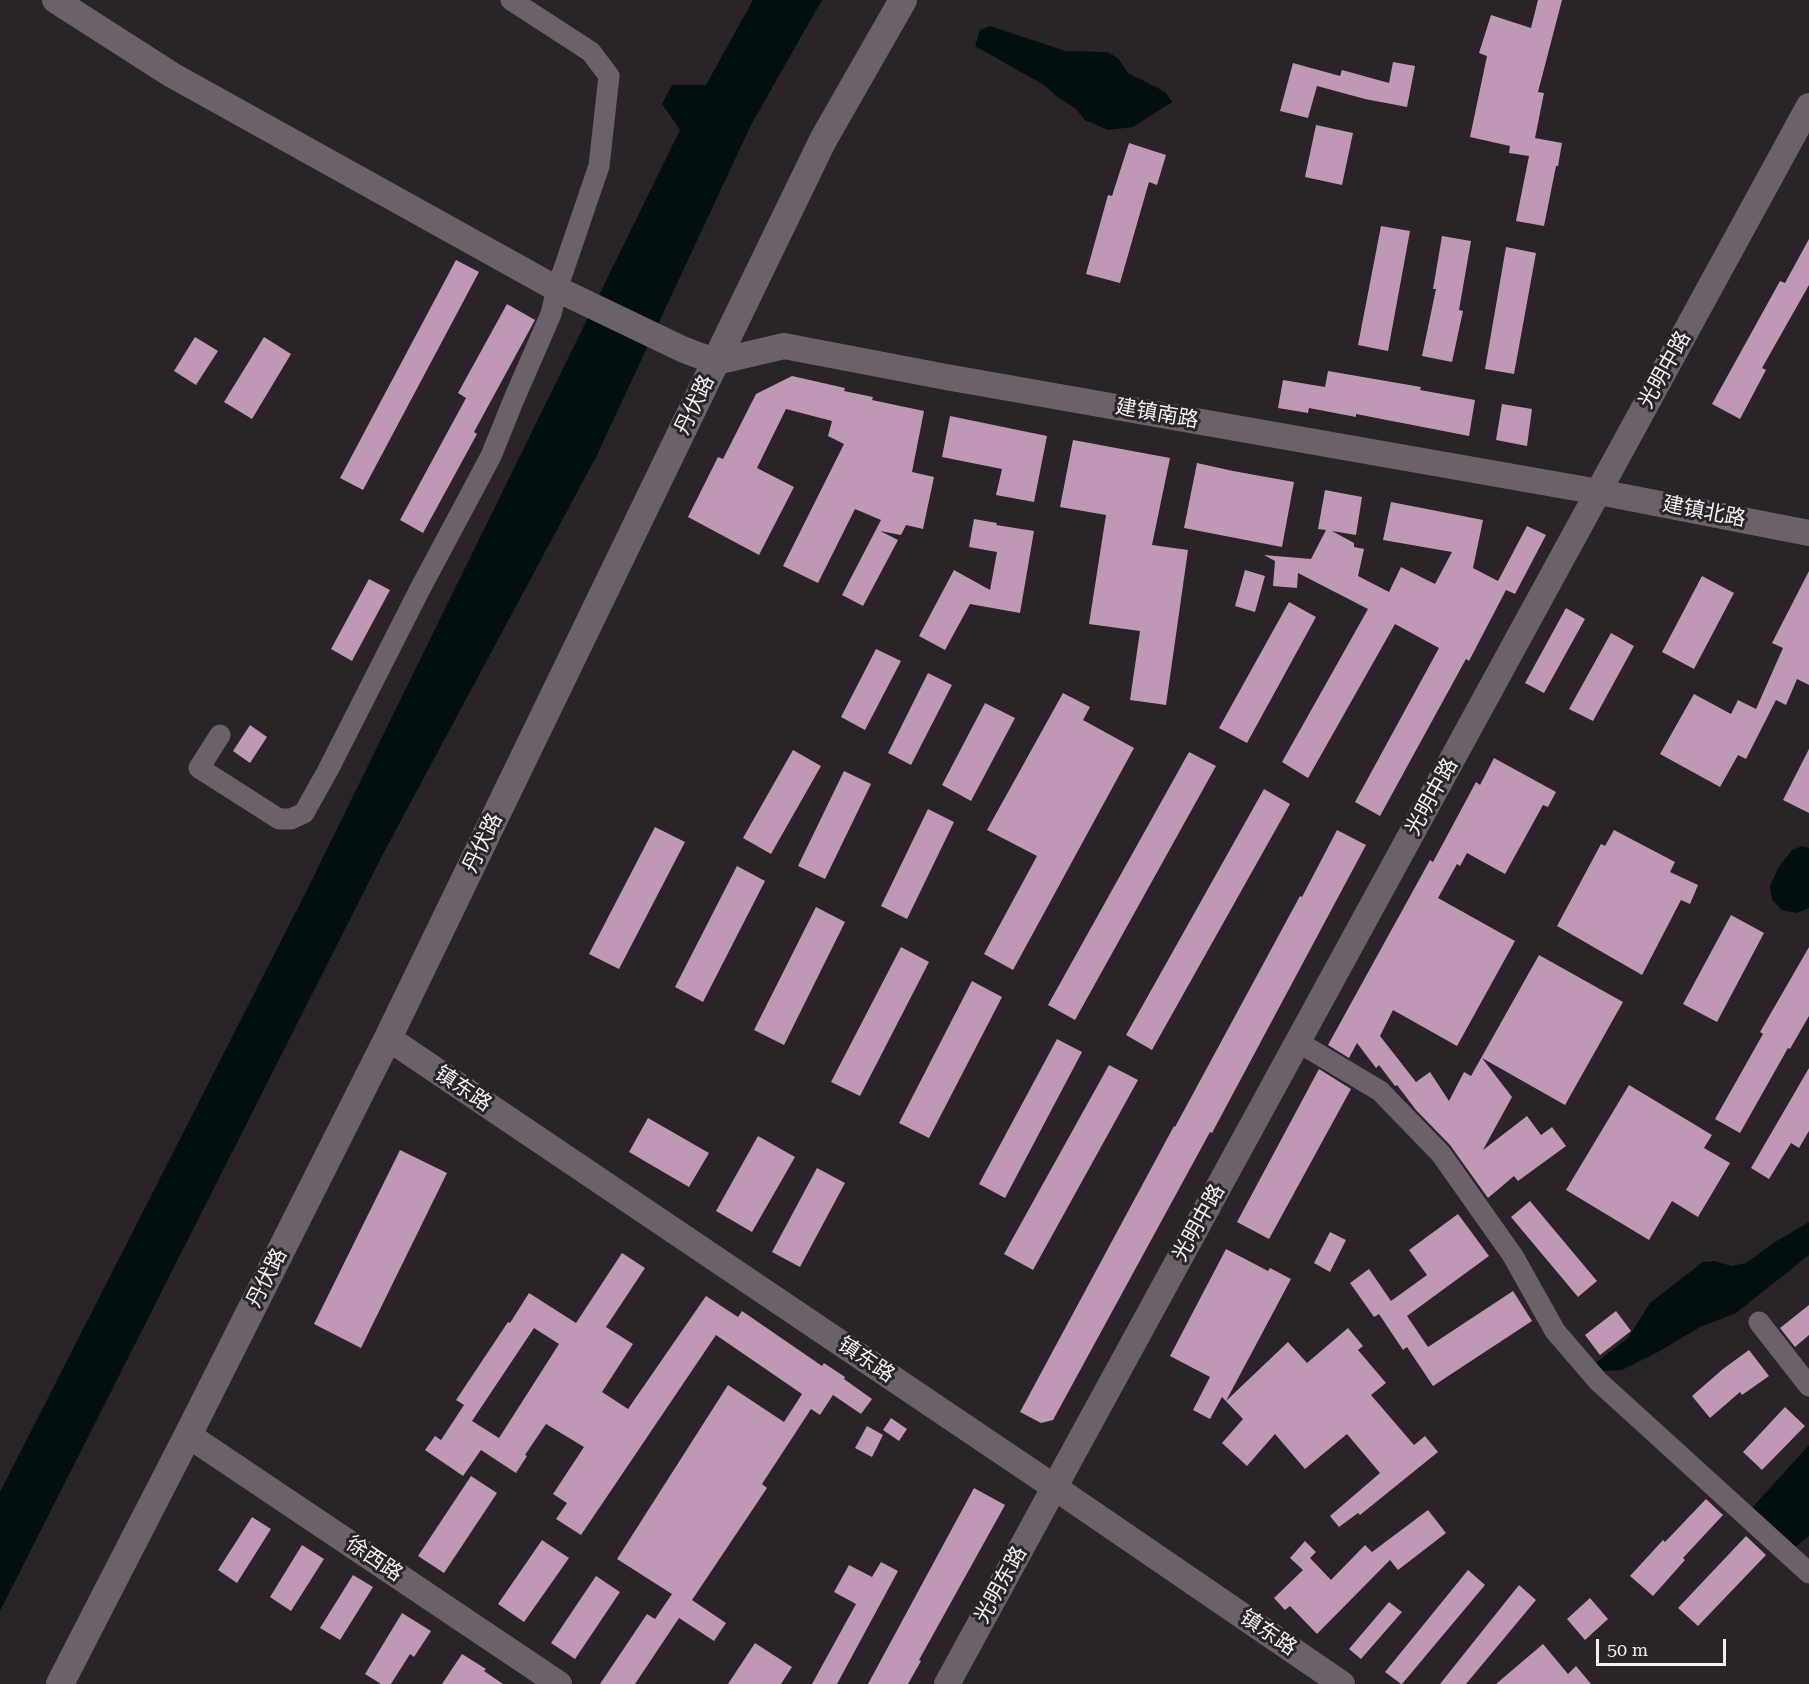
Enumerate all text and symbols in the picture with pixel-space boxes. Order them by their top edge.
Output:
street label: 光明中路 [1634,327,1696,413]
street label: 丹伏路 [670,371,720,439]
street label: 建镇南路 [1113,394,1201,434]
street label: 建镇北路 [1660,492,1748,532]
street label: 光明中路 [1401,754,1463,840]
street label: 丹伏路 [458,809,508,877]
street label: 镇东路 [430,1061,496,1117]
street label: 光明中路 [1168,1180,1230,1266]
street label: 丹伏路 [241,1244,293,1312]
street label: 镇东路 [833,1332,899,1388]
street label: 徐西路 [341,1531,407,1587]
street label: 光明东路 [970,1542,1032,1628]
street label: 镇东路 [1235,1605,1301,1661]
scale bar [1599,1627,1730,1665]
text: 50 m [1607,1639,1648,1660]

